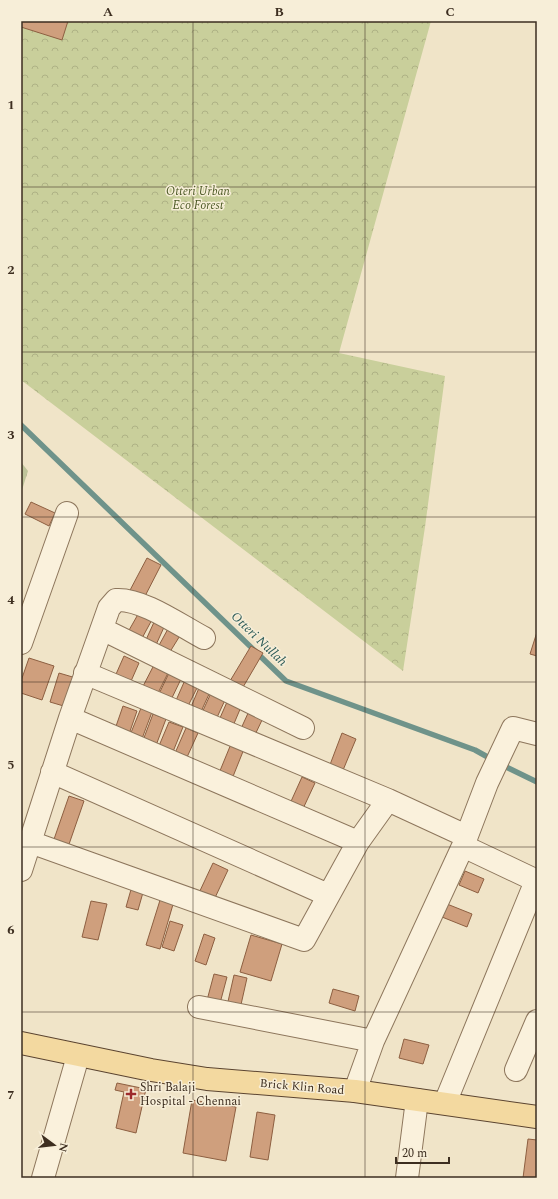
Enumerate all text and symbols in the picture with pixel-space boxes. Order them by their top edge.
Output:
text: A [103,2,113,22]
text: B [274,2,284,22]
text: C [445,2,455,22]
text: 1 [7,95,15,115]
park label: Otteri Urban Eco Forest [166,182,231,215]
text: 2 [7,260,15,280]
text: 3 [7,425,15,445]
text: 4 [7,590,15,610]
water label: Otteri Nullah [226,607,292,671]
text: 5 [7,755,15,775]
text: 6 [7,920,15,940]
street label: Brick Klin Road [259,1074,345,1100]
place label: Shri Balaji Hospital - Chennai [140,1078,241,1111]
text: 7 [7,1085,15,1105]
marker: Shri Balaji Hospital - Chennai [125,1088,137,1100]
north arrow [34,1125,74,1165]
scale bar [396,1139,449,1165]
text: N [54,1141,73,1154]
text: 20 m [402,1144,427,1163]

